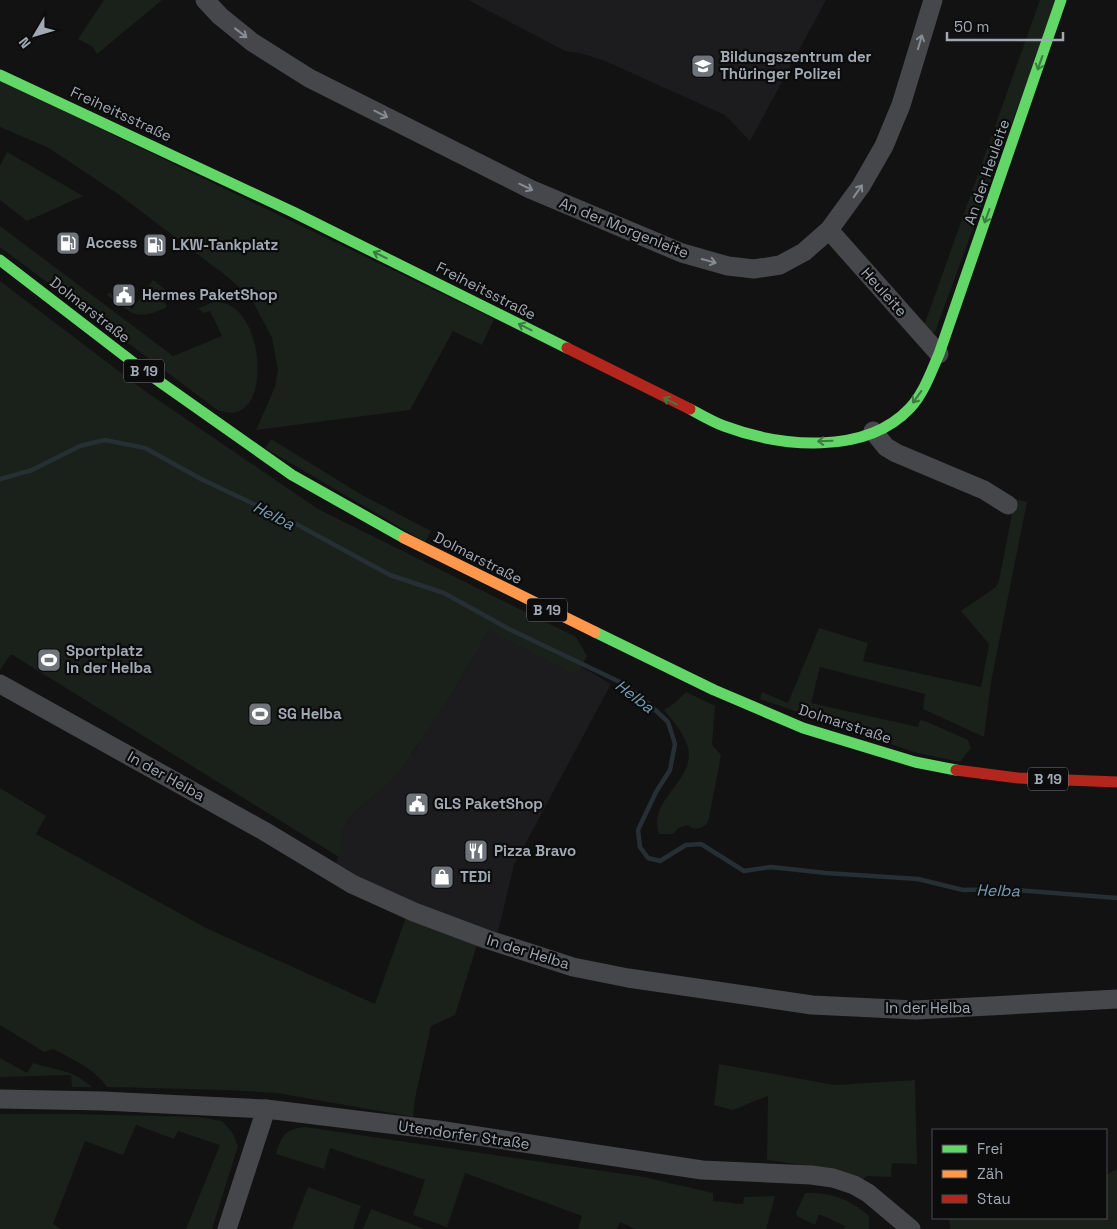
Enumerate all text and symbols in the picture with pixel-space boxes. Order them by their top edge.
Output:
north arrow [10,10,60,60]
scale bar [947,10,1063,42]
text: 50 m [954,17,989,36]
one-way arrow [234,28,248,38]
text: N [15,34,35,52]
one-way arrow [916,34,926,50]
place label: Bildungszentrum der Thüringer Polizei [720,47,872,83]
school or university icon: Bildungszentrum der Thüringer Polizei [690,53,716,79]
one-way arrow [1035,54,1044,70]
street label: Freiheitsstraße [68,82,175,145]
one-way arrow [373,110,388,119]
street label: An der Heuleite [960,117,1013,227]
one-way arrow [518,183,533,193]
one-way arrow [853,184,863,198]
street label: An der Morgenleite [557,193,692,262]
one-way arrow [982,208,991,224]
fuel station icon: Access [55,230,81,256]
fuel station icon: LKW-Tankplatz [142,232,168,258]
place label: Access [86,233,138,252]
place label: LKW-Tankplatz [172,235,279,254]
one-way arrow [373,250,388,259]
street label: Freiheitsstraße [433,257,539,324]
one-way arrow [701,257,717,267]
street label: Heuleite [857,263,911,320]
street label: Dolmarstraße [46,272,134,347]
public building icon: Hermes PaketShop [111,282,137,308]
place label: Hermes PaketShop [142,285,278,304]
one-way arrow [518,322,533,332]
road number: B 19 [124,360,164,382]
one-way arrow [912,390,922,404]
one-way arrow [663,395,678,405]
one-way arrow [817,436,834,446]
water label: Helba [250,496,299,535]
street label: Dolmarstraße [431,527,526,588]
road number: B 19 [527,598,567,622]
place label: Sportplatz In der Helba [66,641,152,677]
sports icon: Sportplatz In der Helba [36,647,62,673]
water label: Helba [611,675,659,718]
street label: Dolmarstraße [796,700,894,748]
sports icon: SG Helba [247,701,273,727]
place label: SG Helba [278,704,342,723]
street label: In der Helba [124,747,209,805]
road number: B 19 [1028,768,1068,791]
public building icon: GLS PaketShop [404,791,430,817]
place label: GLS PaketShop [434,794,543,813]
restaurant icon: Pizza Bravo [463,838,489,864]
place label: Pizza Bravo [494,841,576,860]
shop icon: TEDi [429,864,455,890]
place label: TEDi [460,867,491,886]
water label: Helba [976,880,1021,901]
street label: In der Helba [485,930,572,973]
street label: In der Helba [885,998,971,1017]
street label: Utendorfer Straße [397,1116,531,1153]
legend [932,1129,1107,1219]
text: Frei [977,1139,1003,1158]
text: Zäh [977,1164,1003,1183]
text: Stau [977,1189,1011,1208]

